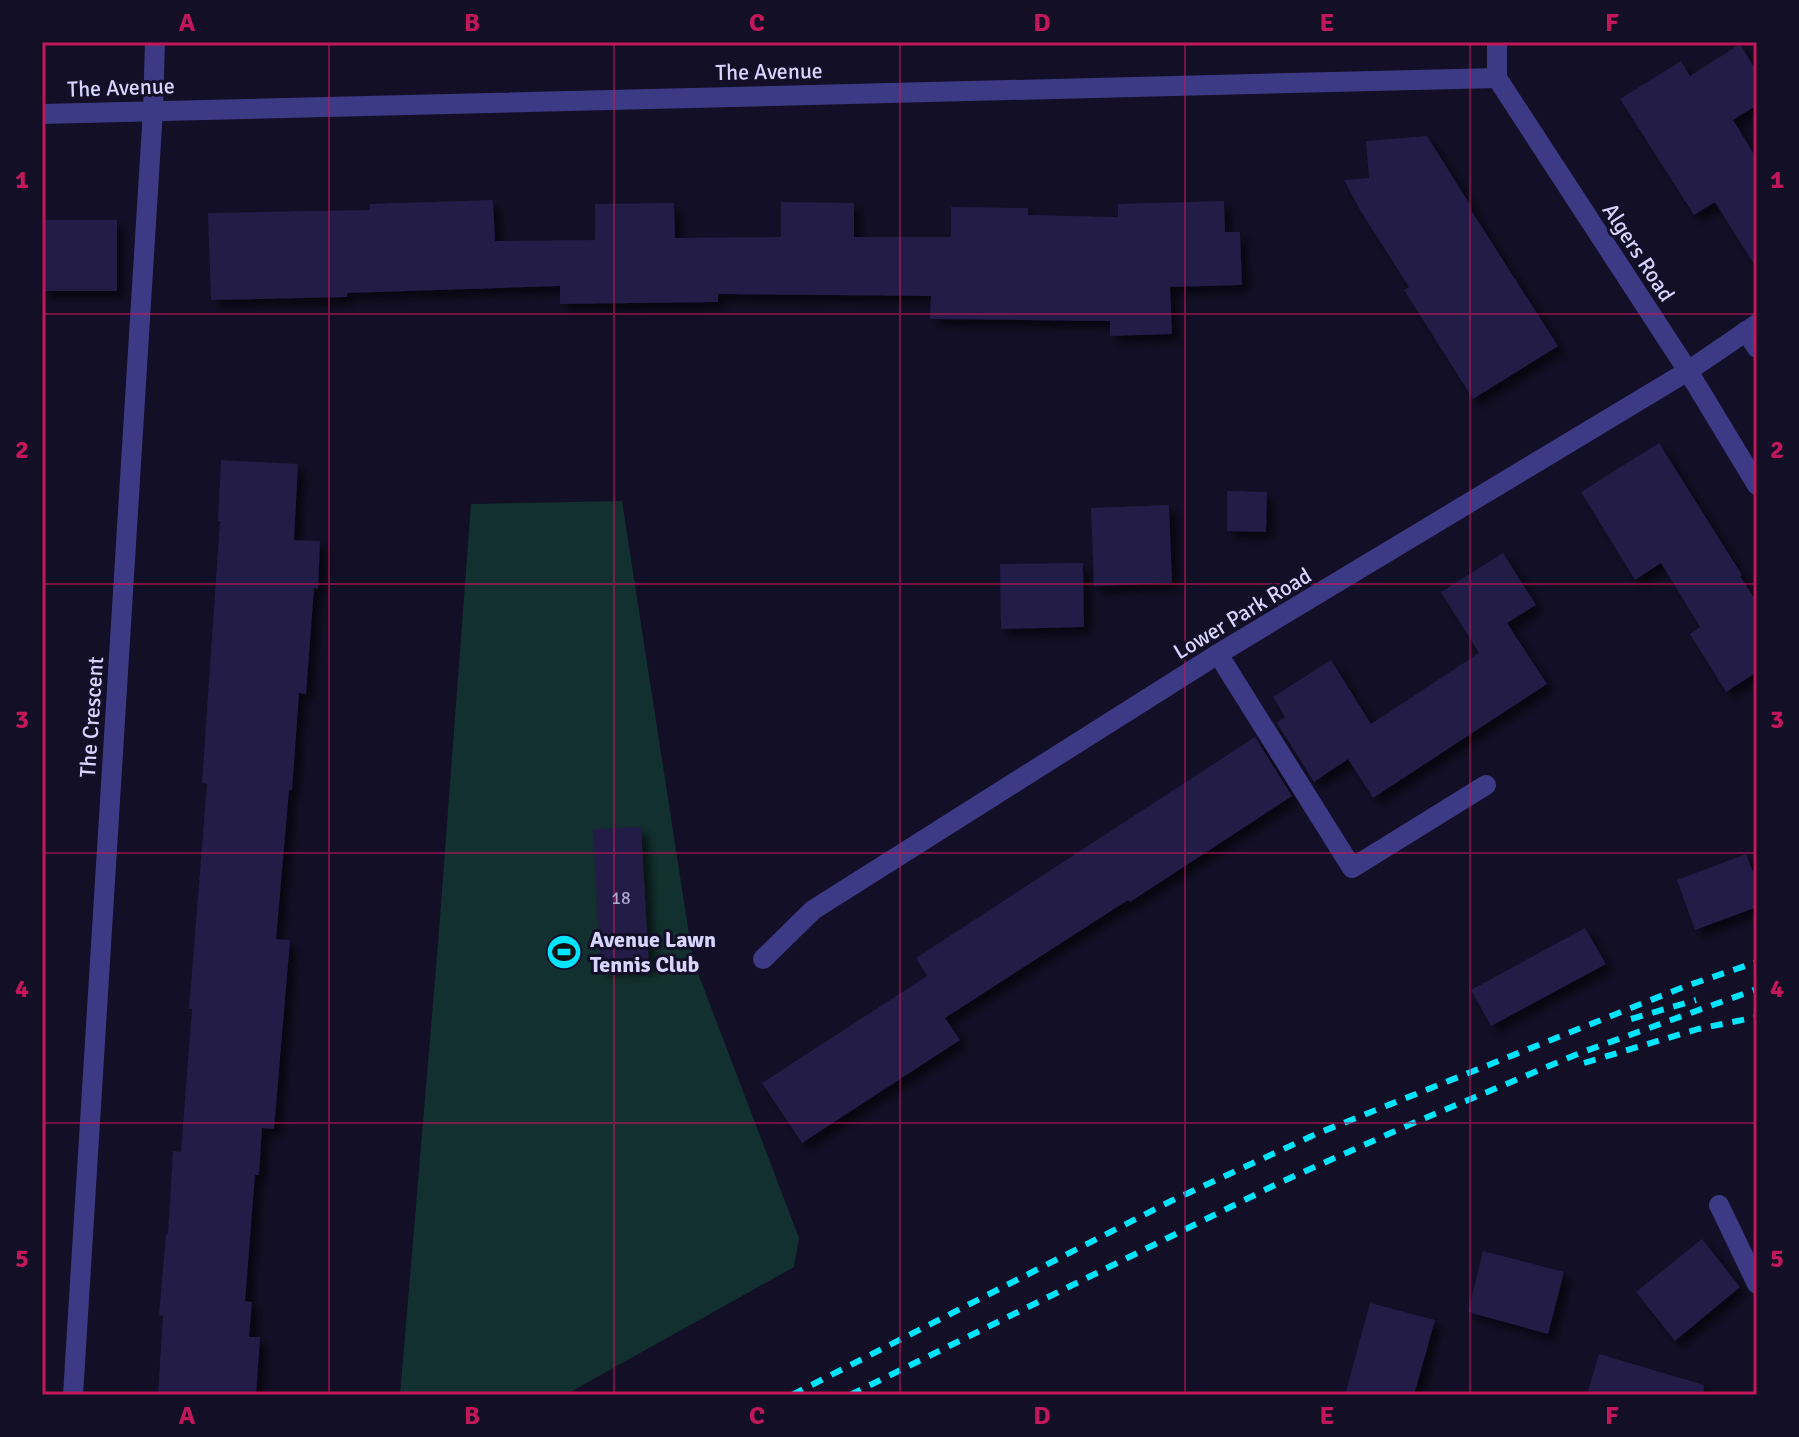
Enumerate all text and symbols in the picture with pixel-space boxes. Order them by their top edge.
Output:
text: A [179,7,196,39]
text: B [464,7,480,39]
text: C [749,7,765,39]
text: D [1033,7,1051,39]
text: E [1320,7,1334,39]
text: F [1605,7,1619,39]
street label: The Avenue [715,57,823,86]
street label: The Avenue [67,72,175,103]
text: 1 [15,164,29,196]
text: 1 [1770,164,1784,196]
street label: Algers Road [1597,198,1680,307]
text: 2 [15,434,29,466]
text: 2 [1770,434,1784,466]
street label: Lower Park Road [1168,562,1316,665]
street label: The Crescent [74,655,109,778]
text: 3 [15,704,29,736]
text: 3 [1770,704,1784,736]
house number: 18 [611,887,631,909]
place label: Avenue Lawn Tennis Club [590,926,716,978]
sports icon: Avenue Lawn Tennis Club [545,933,583,971]
text: 4 [15,973,29,1005]
text: 4 [1770,973,1784,1005]
text: 5 [15,1243,29,1275]
text: 5 [1770,1243,1784,1275]
text: A [179,1400,196,1432]
text: B [464,1400,480,1432]
text: C [749,1400,765,1432]
text: D [1033,1400,1051,1432]
text: E [1320,1400,1334,1432]
text: F [1605,1400,1619,1432]

